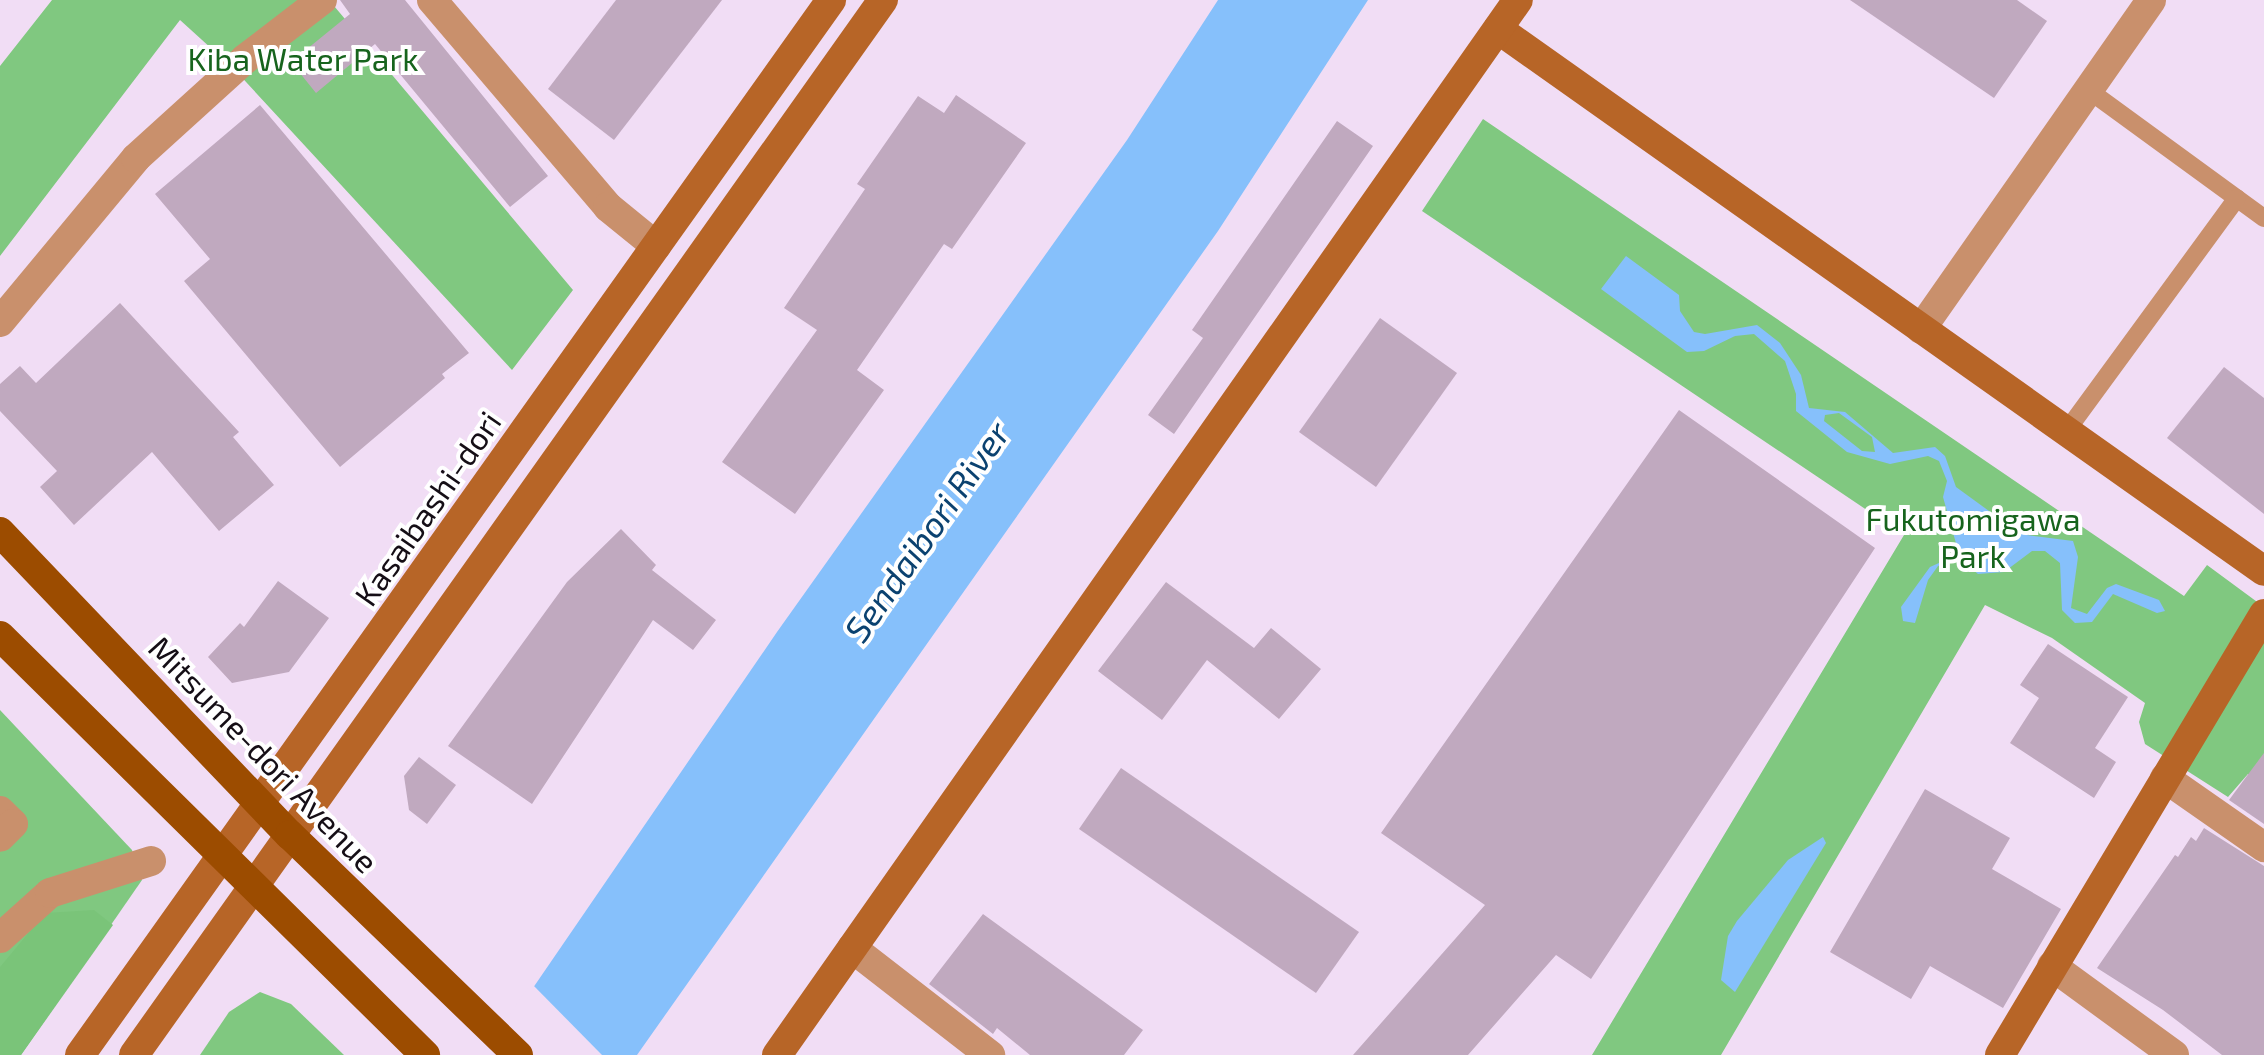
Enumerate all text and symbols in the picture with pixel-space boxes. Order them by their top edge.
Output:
park label: Kiba Water Park [187,39,419,77]
street label: Kasaibashi-dori [346,403,508,613]
water label: Sendaibori River [835,413,1017,649]
park label: Fukutomigawa Park [1866,500,2080,575]
street label: Mitsume-dori Avenue [141,628,387,880]

